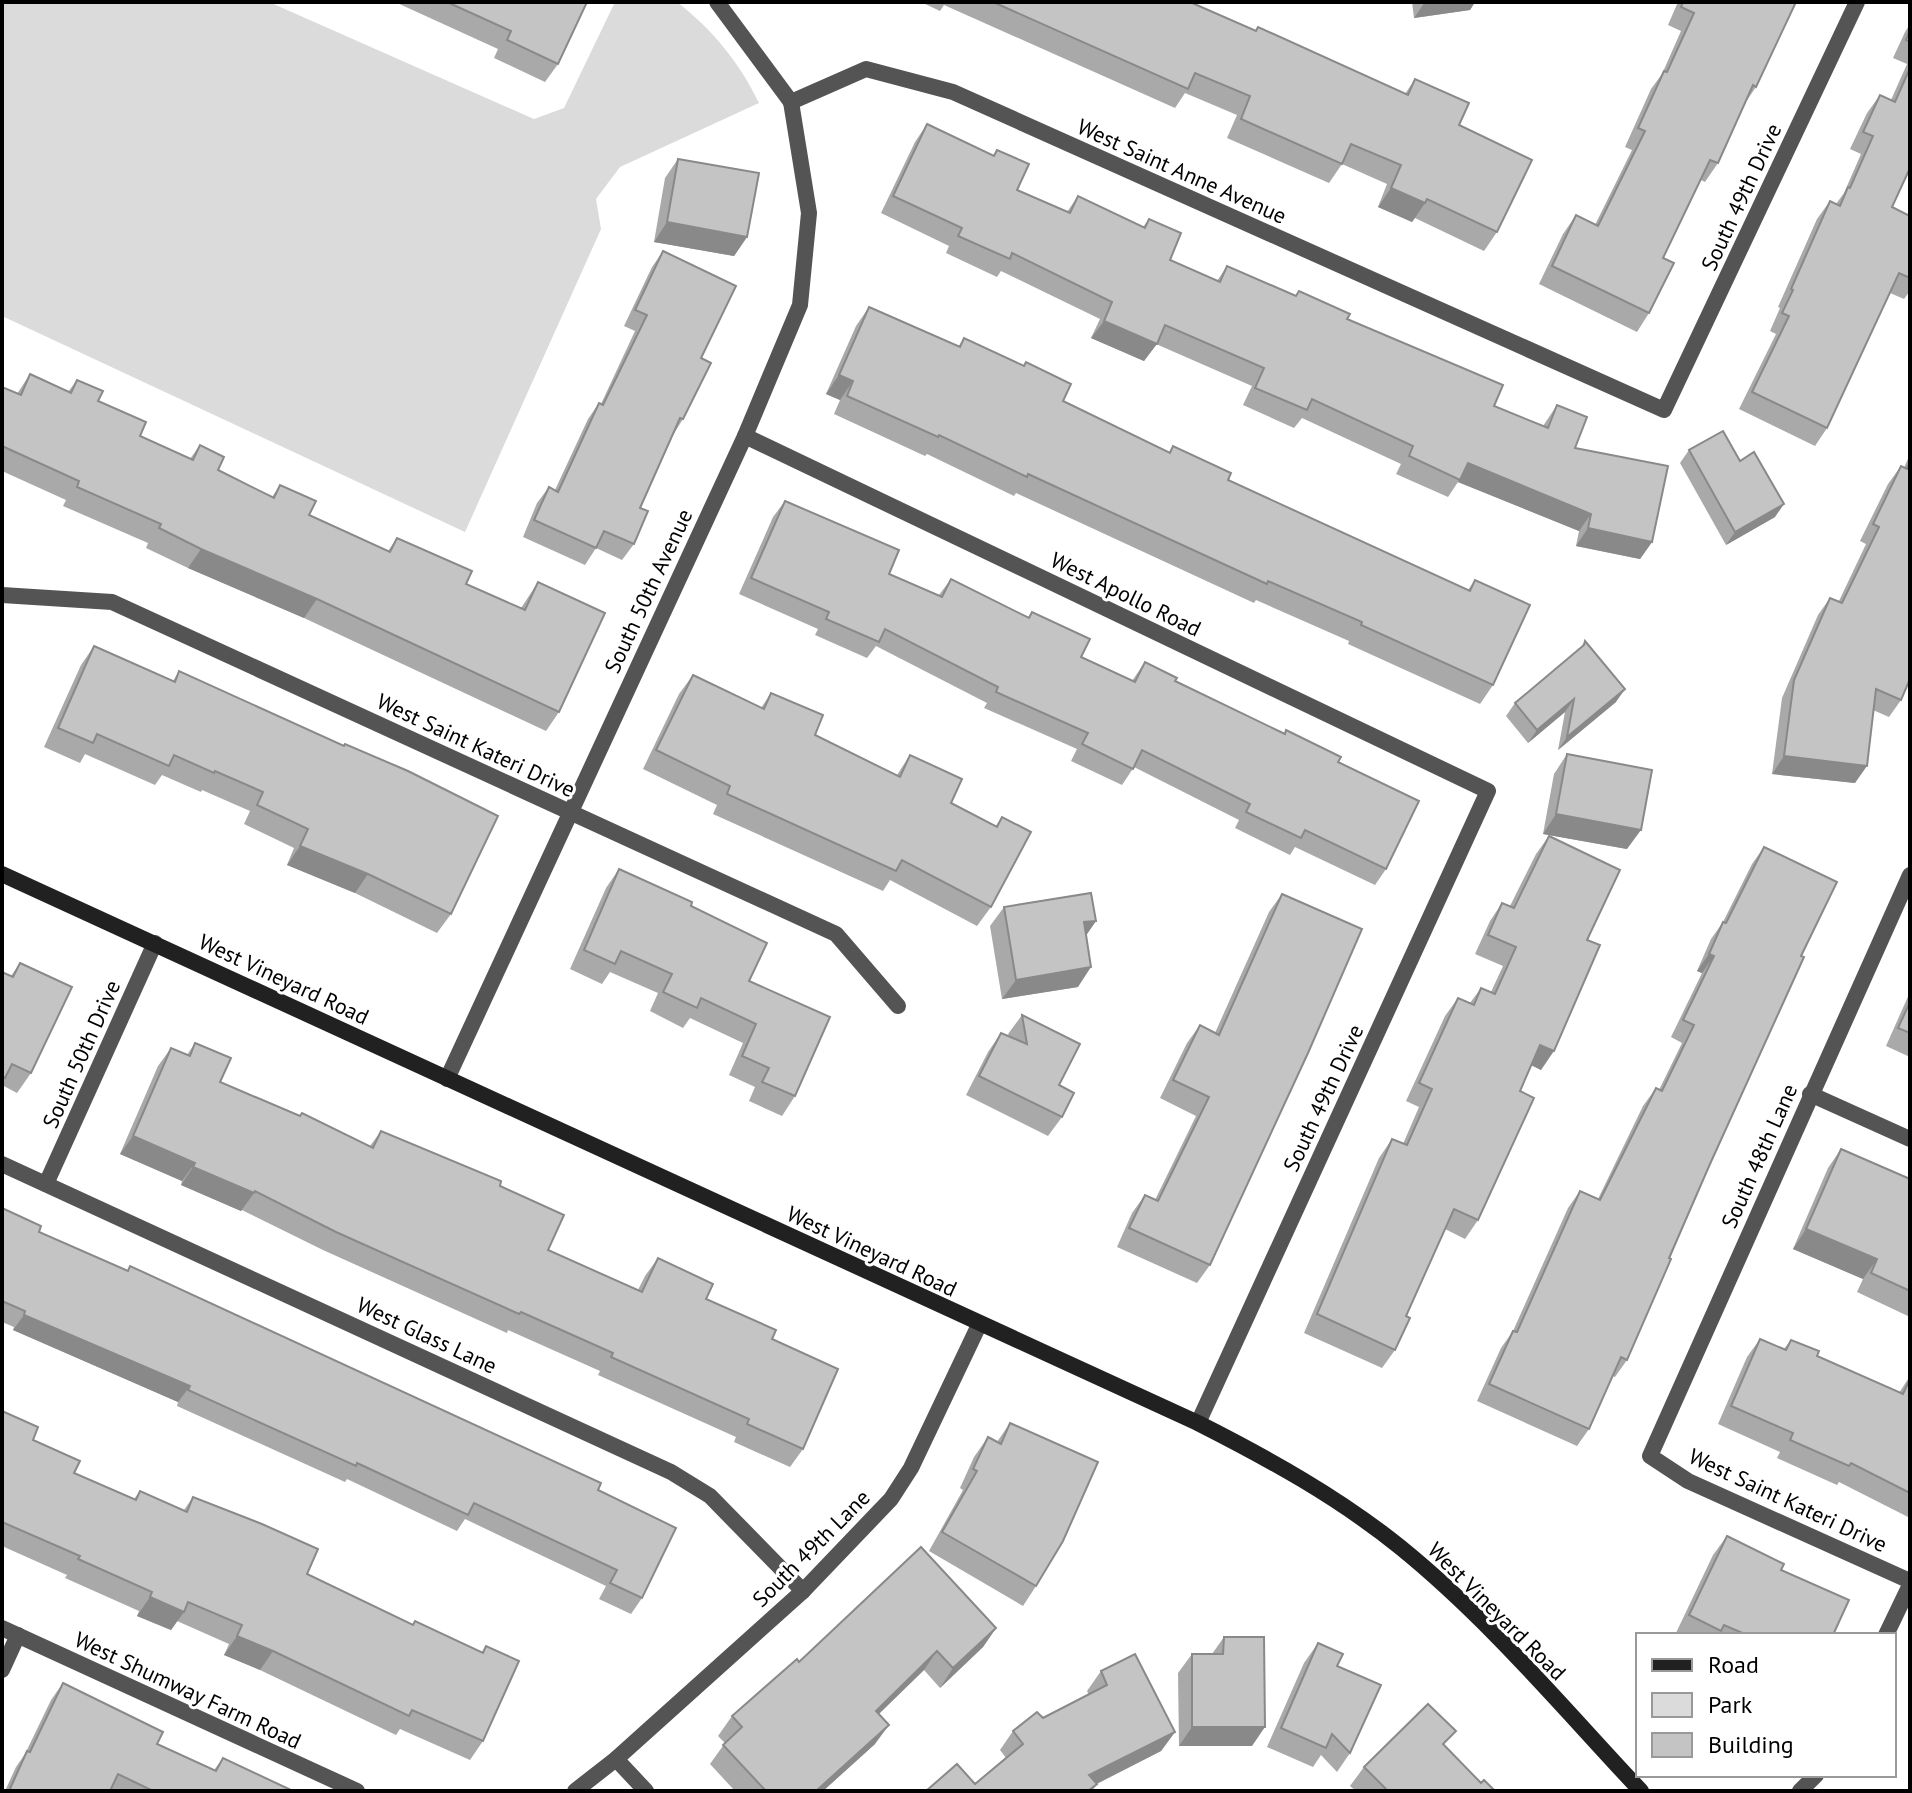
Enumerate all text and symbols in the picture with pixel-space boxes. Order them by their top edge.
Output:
street label: West Saint Anne Avenue [1073,112,1291,230]
street label: South 49th Drive [1695,119,1787,275]
street label: South 50th Avenue [598,504,698,678]
street label: West Apollo Road [1046,545,1206,643]
street label: West Saint Kateri Drive [372,687,580,803]
street label: West Vineyard Road [194,927,374,1031]
street label: South 50th Drive [36,976,126,1132]
street label: South 49th Drive [1277,1020,1369,1176]
street label: South 48th Lane [1715,1079,1803,1233]
street label: West Vineyard Road [782,1199,962,1303]
street label: West Glass Lane [353,1290,501,1380]
street label: West Saint Kateri Drive [1684,1442,1892,1558]
street label: South 49th Lane [746,1483,876,1613]
street label: West Vineyard Road [1422,1536,1572,1686]
street label: West Shumway Farm Road [70,1625,306,1755]
legend [1636,1633,1896,1777]
text: Road [1708,1649,1759,1680]
text: Park [1708,1689,1753,1720]
text: Building [1708,1729,1794,1760]

